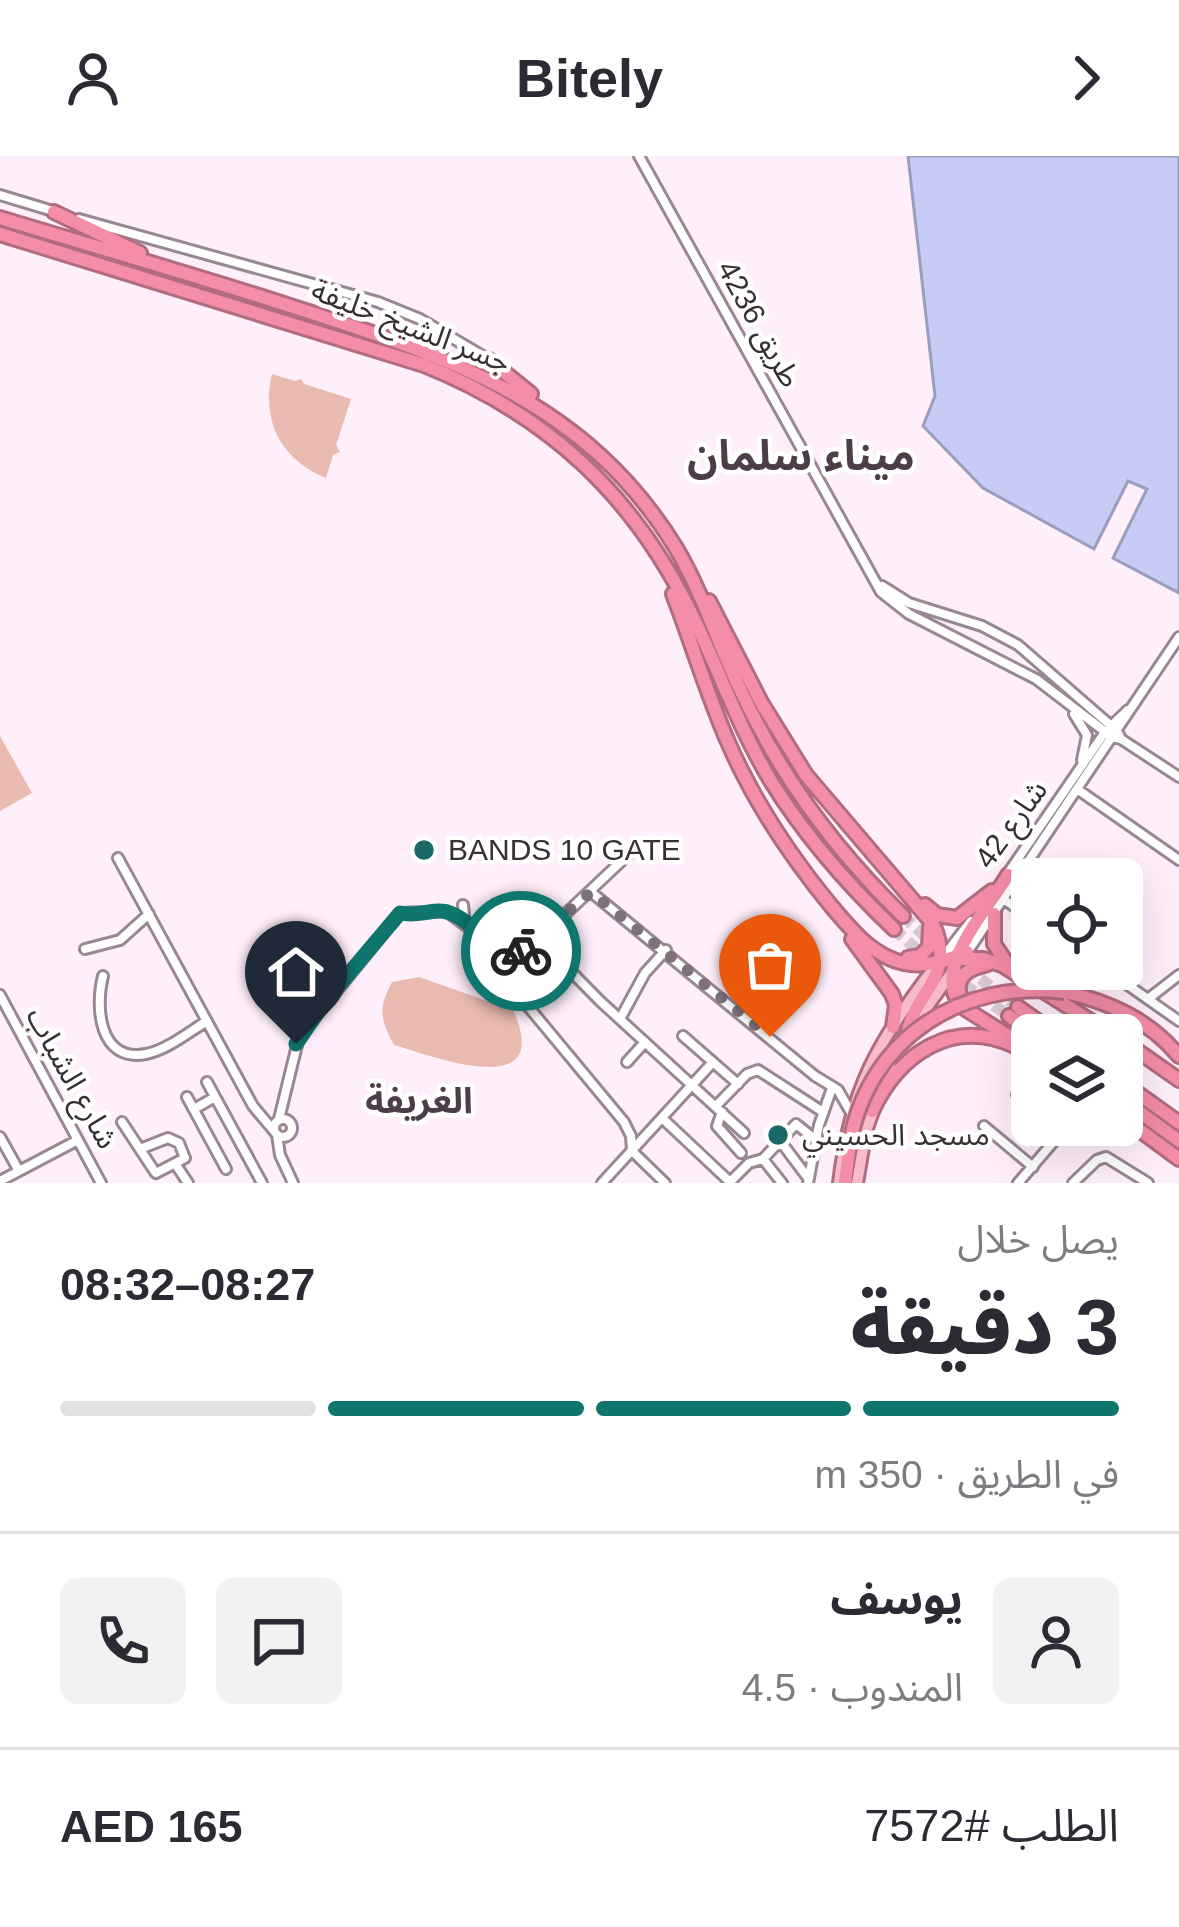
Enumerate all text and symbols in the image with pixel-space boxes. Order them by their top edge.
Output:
icon: person [60,45,126,111]
icon: forward [1053,45,1119,111]
text: Bitely [516,48,663,108]
street label: طريق 4236 [709,255,808,394]
street label: جسر الشيخ خليفة [305,272,515,384]
district label: ميناء سلمان [687,432,915,480]
street label: شارع 42 [968,773,1058,877]
place label: BANDS 10 GATE [448,833,681,866]
marker: BANDS 10 GATE [411,837,437,863]
map controls [1011,858,1143,1146]
button: locate [1011,858,1143,990]
courier [461,891,581,1011]
pin [719,914,821,1037]
icon: bike [488,918,554,984]
pin [245,921,347,1044]
icon: bag [737,932,803,998]
icon: home [263,939,329,1005]
street label: شارع الشباب [15,1002,125,1157]
button: layers [1011,1014,1143,1146]
district label: الغريفة [365,1080,473,1122]
place label: مسجد الحسيني [802,1118,990,1158]
marker: مسجد الحسيني [765,1122,791,1148]
text: يصل خلال [958,1218,1119,1261]
text: 08:27–08:32 [60,1259,315,1310]
text: 3 دقيقة [850,1283,1119,1371]
text: في الطريق · 350 m [814,1453,1119,1496]
text: يوسف [830,1573,963,1624]
button: phone [60,1578,186,1704]
button: chat [216,1578,342,1704]
button: person [993,1578,1119,1704]
text: المندوب · 4.5 [742,1666,963,1709]
text: الطلب #7572 [864,1800,1119,1851]
text: AED 165 [60,1801,243,1852]

